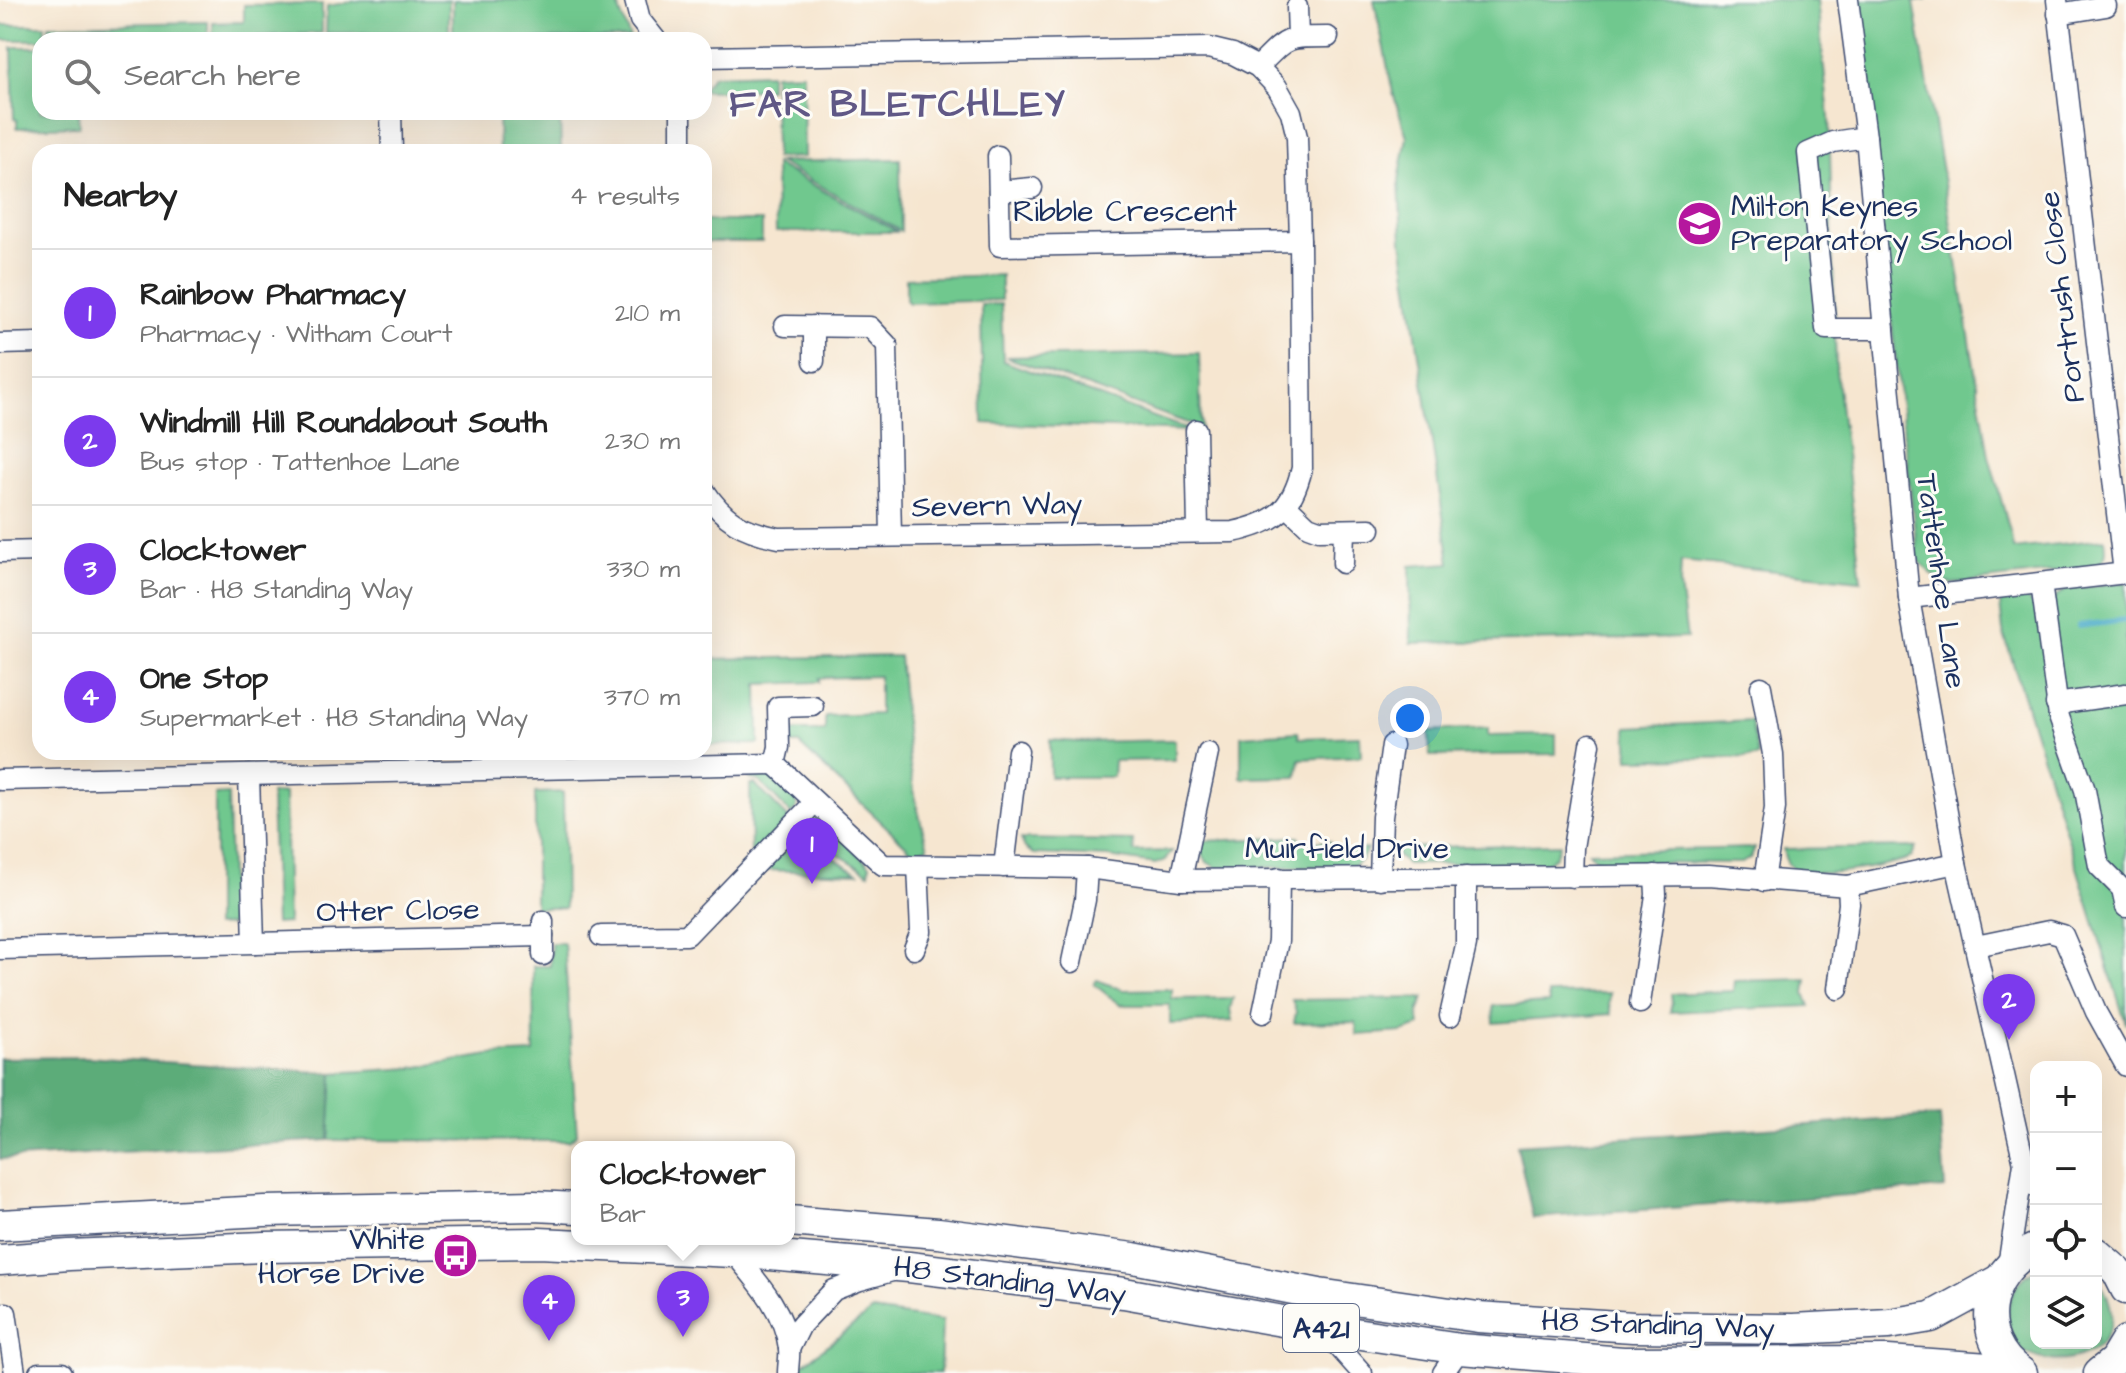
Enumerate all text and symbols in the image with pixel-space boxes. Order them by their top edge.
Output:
search box [32,32,712,120]
icon: search [60,54,104,98]
text: Search here [124,55,301,97]
district label: FAR BLETCHLEY [729,79,1067,131]
text: Nearby [64,172,178,220]
text: 4 results [570,178,680,214]
place label: Milton Keynes Preparatory School [1731,186,2012,263]
street label: Portrush Close [2028,189,2096,405]
street label: Ribble Crescent [1013,191,1237,233]
school or university icon: Milton Keynes Preparatory School [1676,199,1724,247]
text: Rainbow Pharmacy [140,274,406,316]
text: 1 [88,295,92,331]
text: 210 m [615,295,680,331]
text: Pharmacy · Witham Court [140,316,452,352]
text: Windmill Hill Roundabout South [140,402,547,444]
text: 2 [83,423,97,459]
text: 230 m [605,423,680,459]
text: Bus stop · Tattenhoe Lane [140,444,460,480]
street label: Tattenhoe Lane [1905,471,1977,691]
street label: Severn Way [911,484,1083,529]
text: Clocktower [140,530,306,572]
text: 3 [83,551,97,587]
text: 330 m [606,551,680,587]
text: Bar · H8 Standing Way [140,572,413,608]
text: One Stop [140,658,268,700]
text: 4 [81,679,99,715]
text: 370 m [604,679,680,715]
your location [1390,698,1430,738]
text: Supermarket · H8 Standing Way [140,700,528,736]
pin: 1 [786,818,838,884]
street label: Muirfield Drive [1245,828,1449,870]
street label: Otter Close [316,889,480,933]
pin: 2 [1983,974,2035,1040]
map controls [2030,1061,2102,1349]
button: + [2030,1061,2102,1133]
button: − [2030,1133,2102,1205]
popup [571,1141,795,1245]
text: Clocktower [600,1154,766,1196]
text: Bar [600,1196,646,1232]
button: locate [2030,1205,2102,1277]
place label: White Horse Drive [258,1219,425,1295]
bus stop icon: White Horse Drive [432,1232,480,1280]
street label: H8 Standing Way [891,1246,1128,1317]
pin: 3 [657,1271,709,1337]
pin: 4 [523,1275,575,1341]
button: layers [2030,1277,2102,1349]
street label: H8 Standing Way [1540,1300,1775,1351]
road number: A421 [1283,1304,1359,1352]

